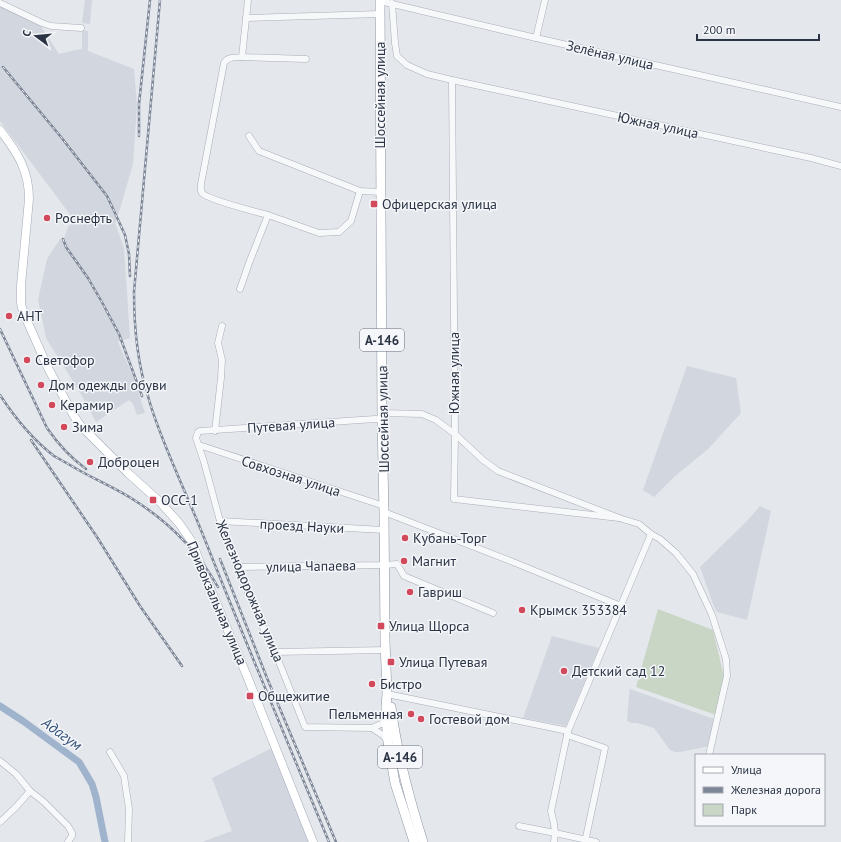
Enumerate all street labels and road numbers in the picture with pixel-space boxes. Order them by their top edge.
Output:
street label: Зелёная улица [565,36,655,74]
street label: Шоссейная улица [371,41,389,149]
street label: Южная улица [616,108,700,142]
road number: А-146 [360,329,404,351]
street label: Южная улица [445,332,463,414]
street label: Шоссейная улица [373,365,393,473]
street label: Путевая улица [246,413,336,437]
street label: Совхозная улица [239,452,343,501]
street label: проезд Науки [259,515,345,537]
street label: Железнодорожная улица [211,516,288,665]
street label: Привокзальная улица [183,538,251,668]
street label: улица Чапаева [266,556,356,576]
road number: А-146 [378,746,422,768]

